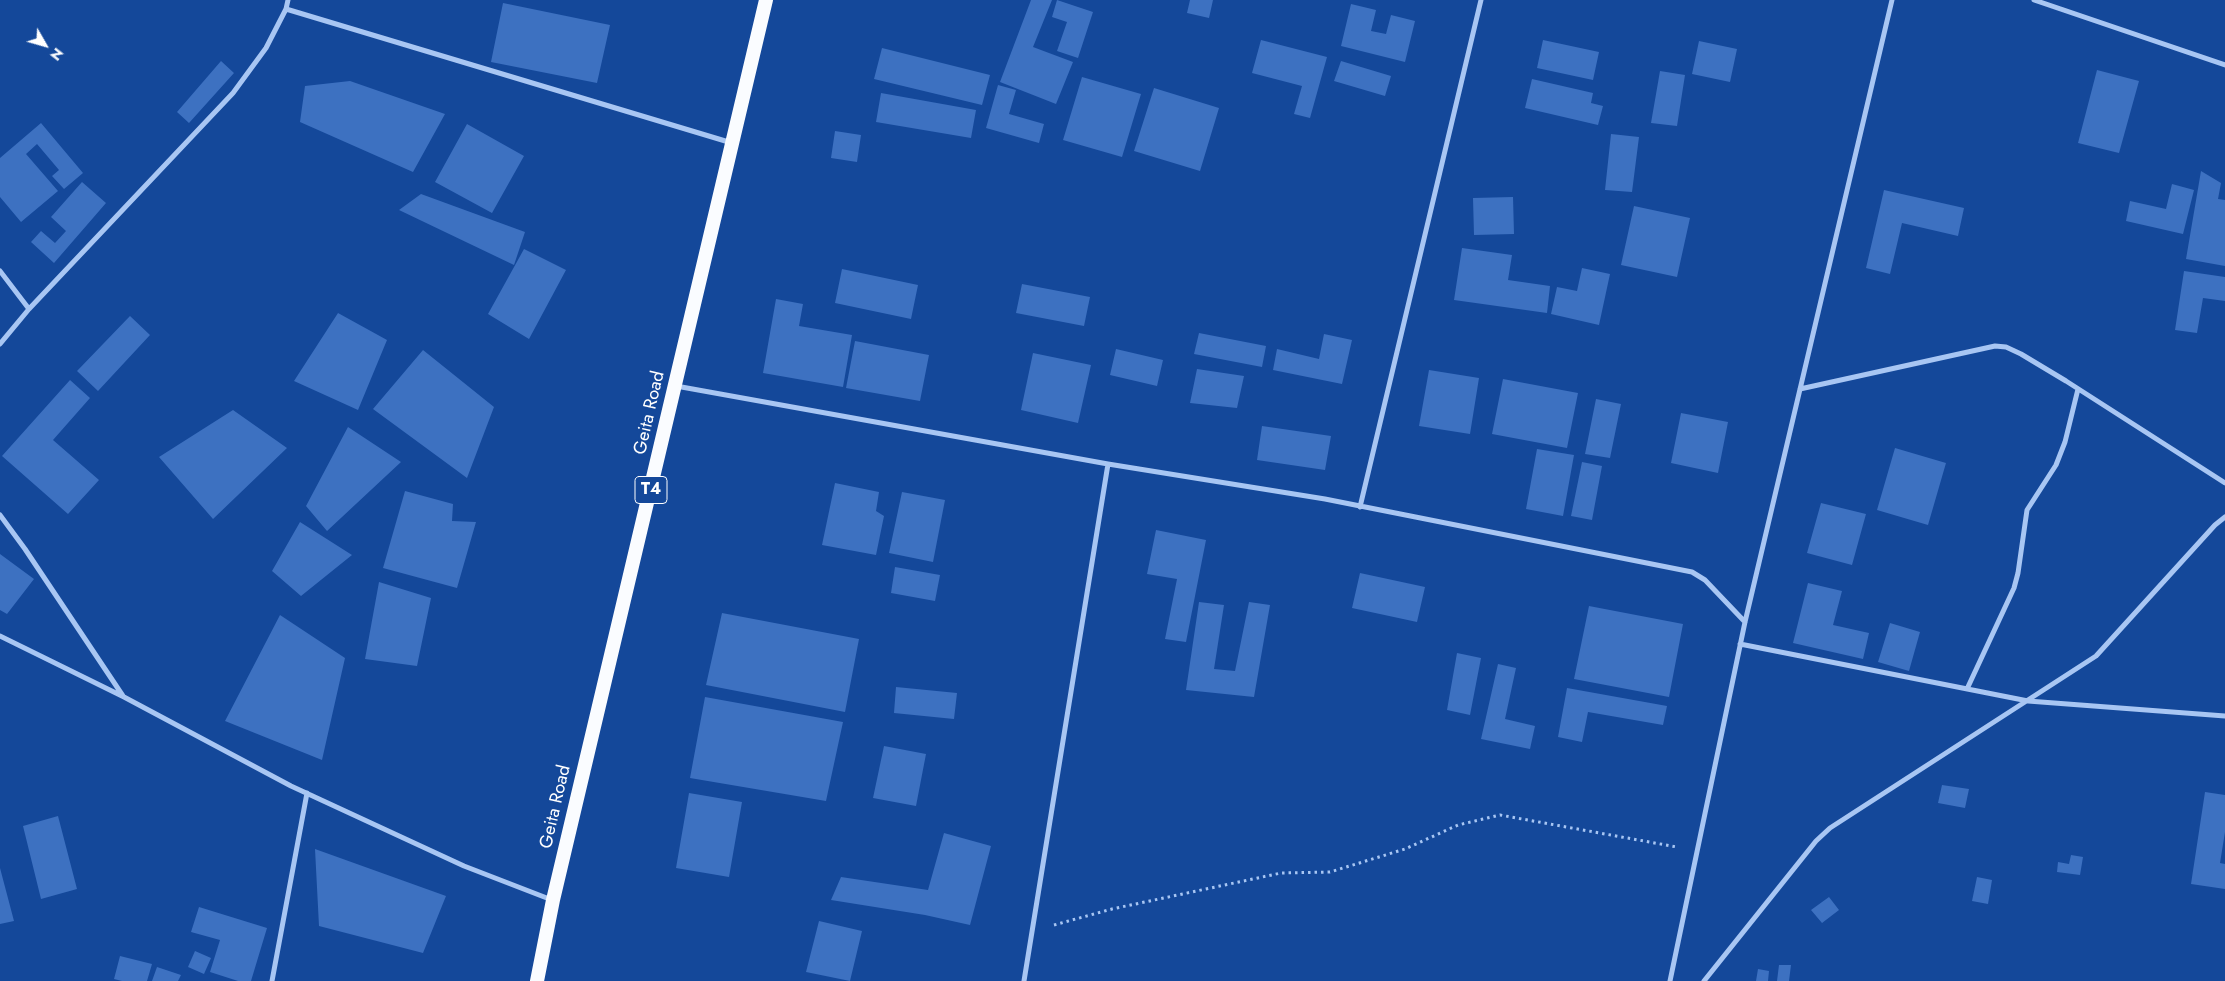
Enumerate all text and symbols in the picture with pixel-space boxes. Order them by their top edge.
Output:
north arrow [20,20,70,70]
text: N [46,44,68,65]
street label: Geita Road [630,369,670,457]
road number: T4 [635,476,667,504]
street label: Geita Road [536,763,576,851]

